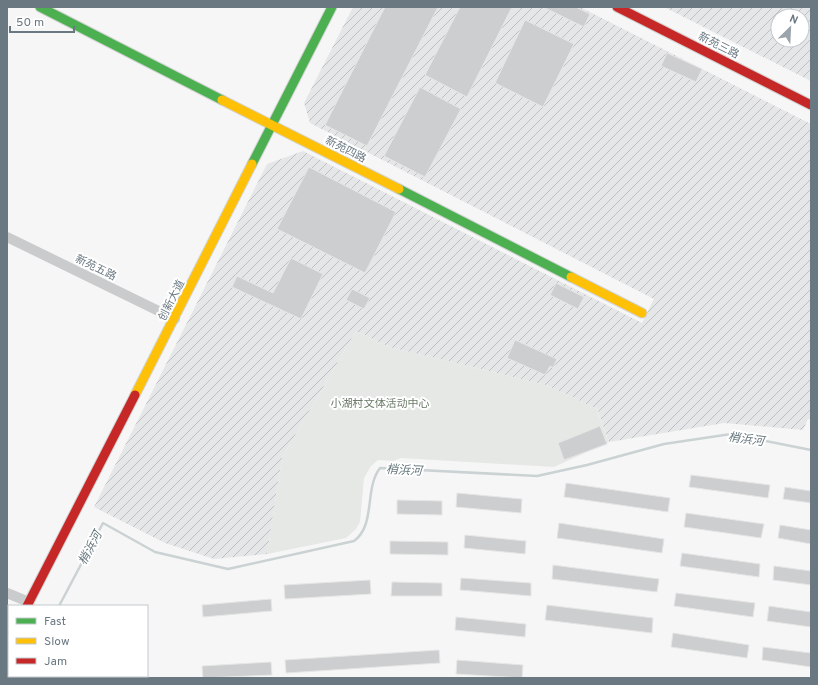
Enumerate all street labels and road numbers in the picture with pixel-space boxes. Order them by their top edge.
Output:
street label: 新苑三路 [696,30,741,62]
street label: 新苑四路 [323,134,368,166]
street label: 新苑五路 [73,252,118,284]
street label: 创新大道 [156,278,188,323]

